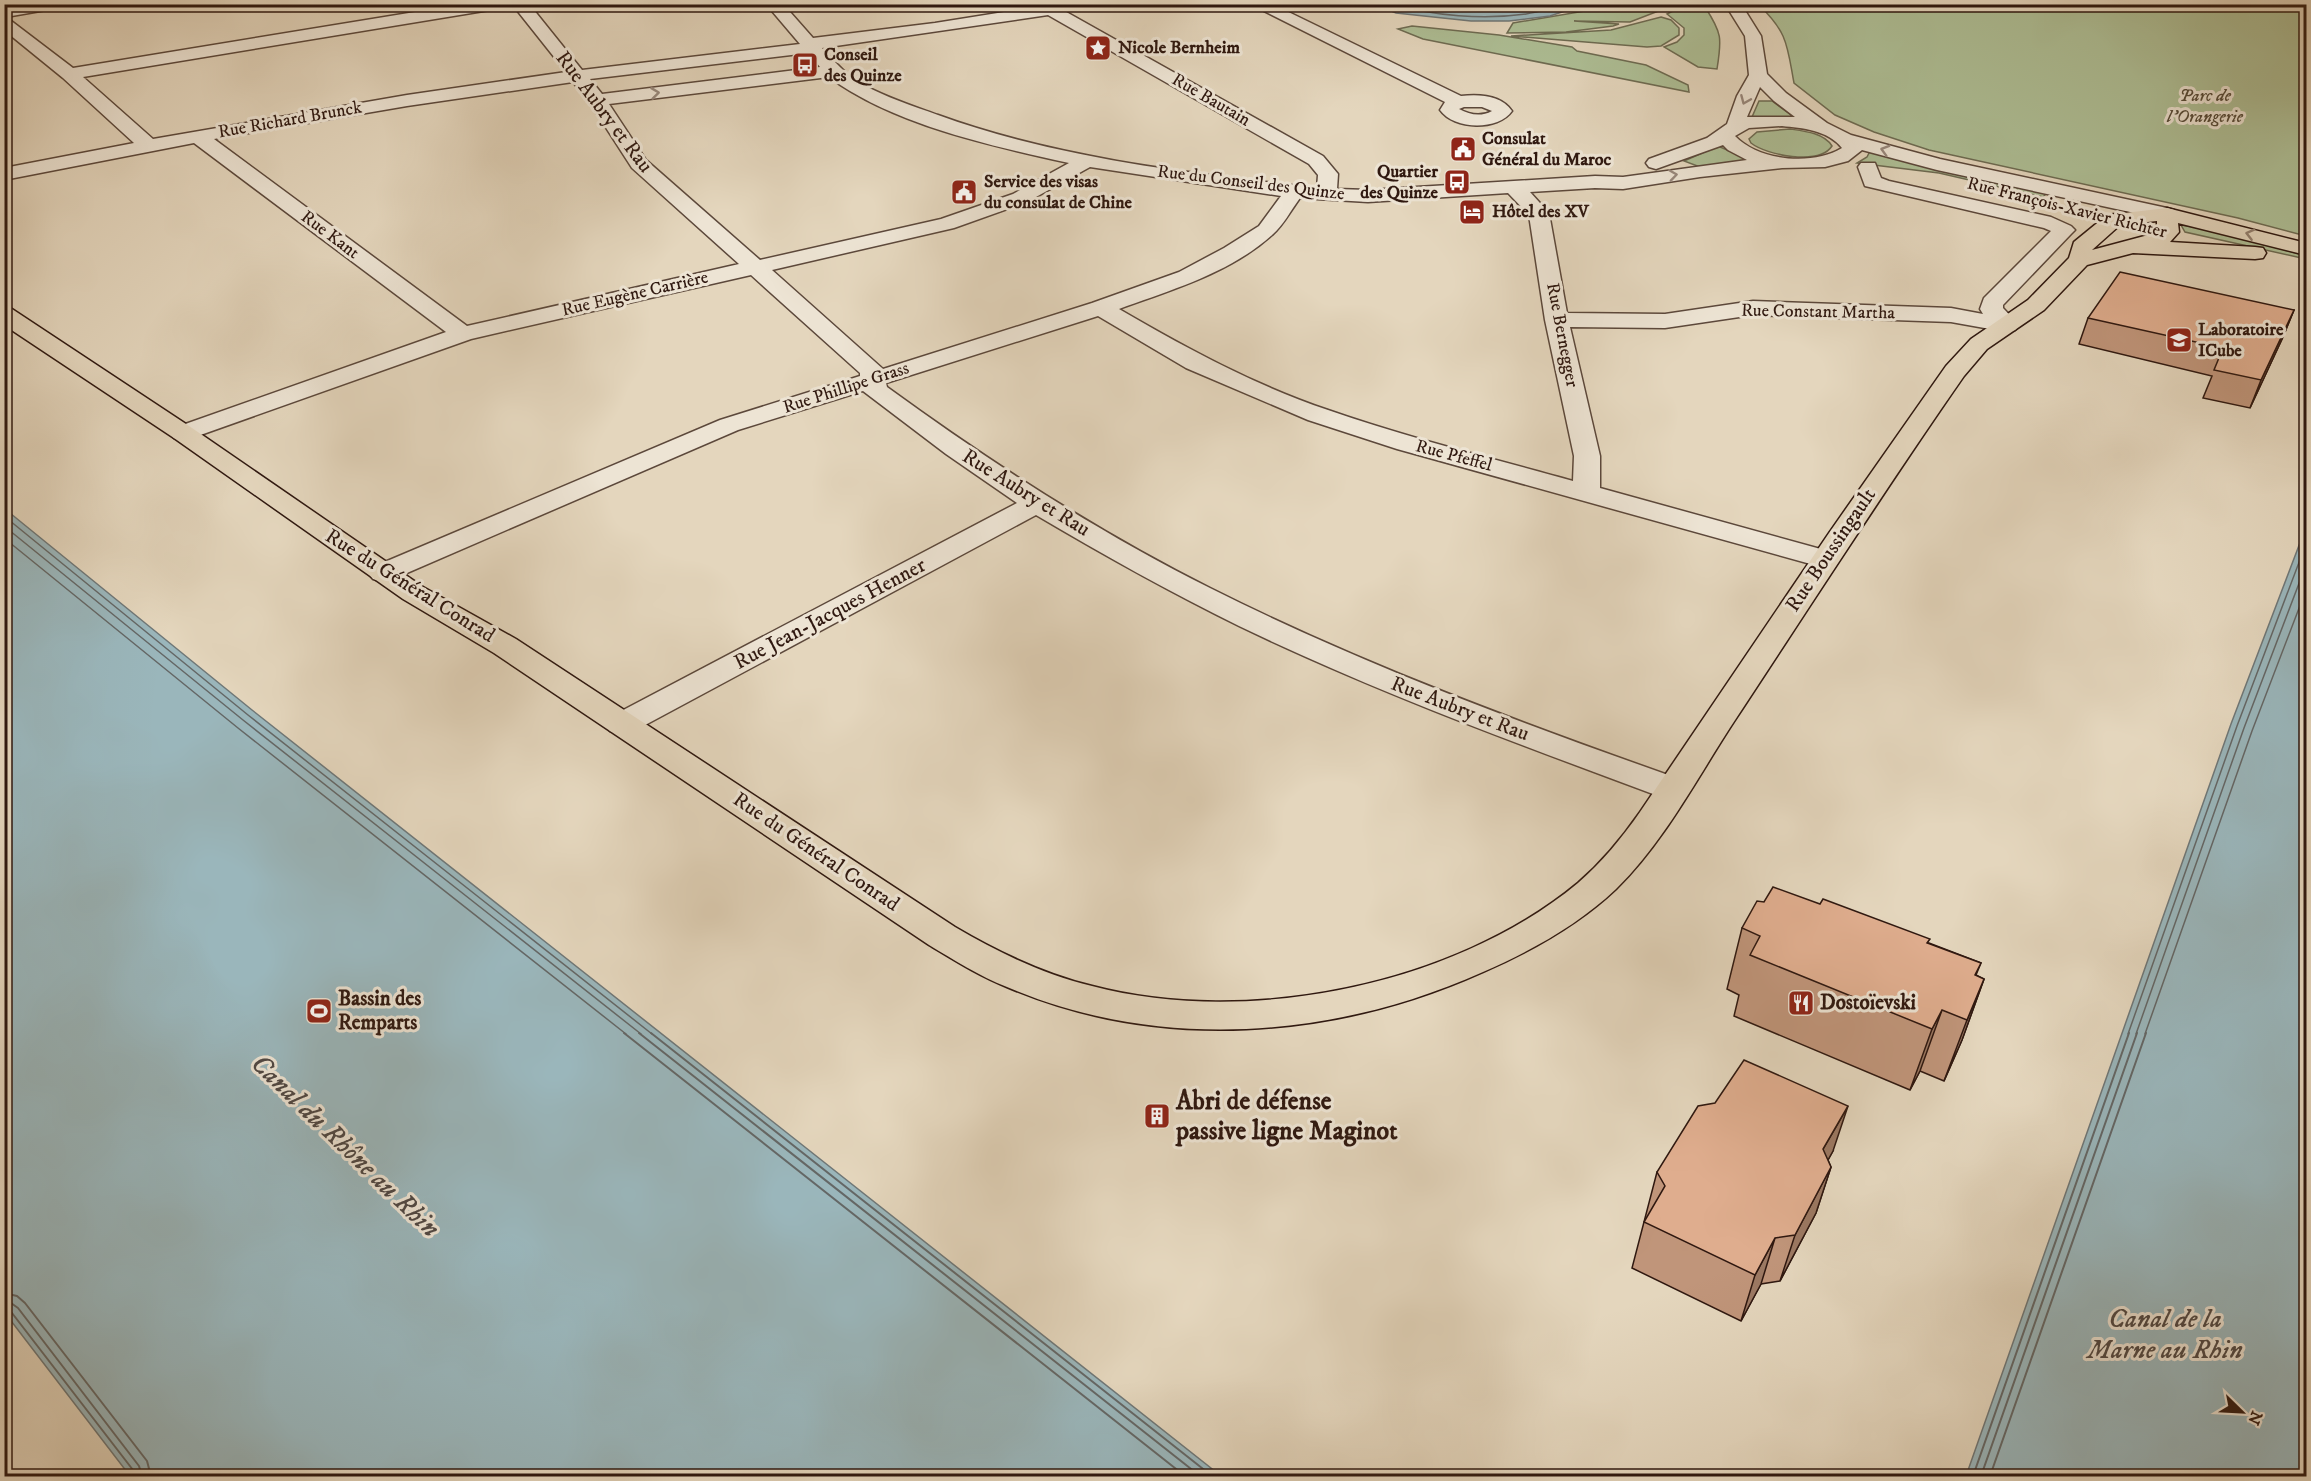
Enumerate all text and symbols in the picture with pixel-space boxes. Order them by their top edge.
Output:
place icon: Nicole Bernheim [1083,33,1113,63]
place label: Nicole Bernheim [1118,37,1240,59]
place label: Conseil des Quinze [824,44,902,87]
street label: Rue Aubry et Rau [550,46,658,178]
bus stop icon: Conseil des Quinze [790,50,820,80]
street label: Rue Bautain [1168,69,1255,132]
park label: Parc de l'Orangerie [2166,85,2244,128]
one-way arrow [650,87,659,100]
one-way arrow [1740,94,1752,105]
street label: Rue Richard Brunck [216,97,364,143]
place label: Consulat Général du Maroc [1482,128,1612,171]
public building icon: Consulat Général du Maroc [1448,134,1478,164]
one-way arrow [1880,145,1891,157]
street label: Rue du Conseil des Quinze [1156,161,1346,205]
place label: Quartier des Quinze [1360,161,1439,204]
bus stop icon: Quartier des Quinze [1442,167,1472,197]
one-way arrow [1669,170,1678,182]
place label: Service des visas du consulat de Chine [984,171,1133,214]
street label: Rue François-Xavier Richter [1965,173,2169,244]
public building icon: Service des visas du consulat de Chine [949,177,979,207]
hotel icon: Hôtel des XV [1457,197,1487,227]
place label: Hôtel des XV [1492,201,1590,223]
street label: Rue Kant [296,206,364,264]
one-way arrow [2245,228,2255,241]
street label: Rue Eugène Carrière [560,266,710,322]
street label: Rue Bernegger [1541,281,1583,389]
street label: Rue Constant Martha [1741,300,1896,324]
place label: Laboratoire ICube [2198,319,2284,362]
school or university icon: Laboratoire ICube [2164,325,2194,355]
street label: Rue Phillipe Grass [780,357,912,419]
street label: Rue Pfeffel [1413,435,1495,477]
street label: Rue Aubry et Rau [957,443,1095,543]
street label: Rue Boussingault [1780,483,1882,617]
street label: Rue du Général Conrad [320,523,500,649]
street label: Rue Jean-Jacques Henner [730,552,930,676]
street label: Rue Aubry et Rau [1387,671,1533,747]
street label: Rue du Général Conrad [728,787,905,918]
place label: Bassin des Remparts [338,986,421,1036]
restaurant icon: Dostoïevski [1786,988,1816,1018]
place label: Dostoïevski [1820,990,1917,1016]
sports icon: Bassin des Remparts [304,996,334,1026]
water label: Canal du Rhône au Rhin [243,1047,447,1245]
place label: Abri de défense passive ligne Maginot [1175,1085,1398,1148]
building icon: Abri de défense passive ligne Maginot [1142,1101,1172,1131]
water label: Canal de la Marne au Rhin [2085,1302,2243,1367]
north arrow [2212,1382,2272,1442]
text: N [2243,1408,2267,1428]

